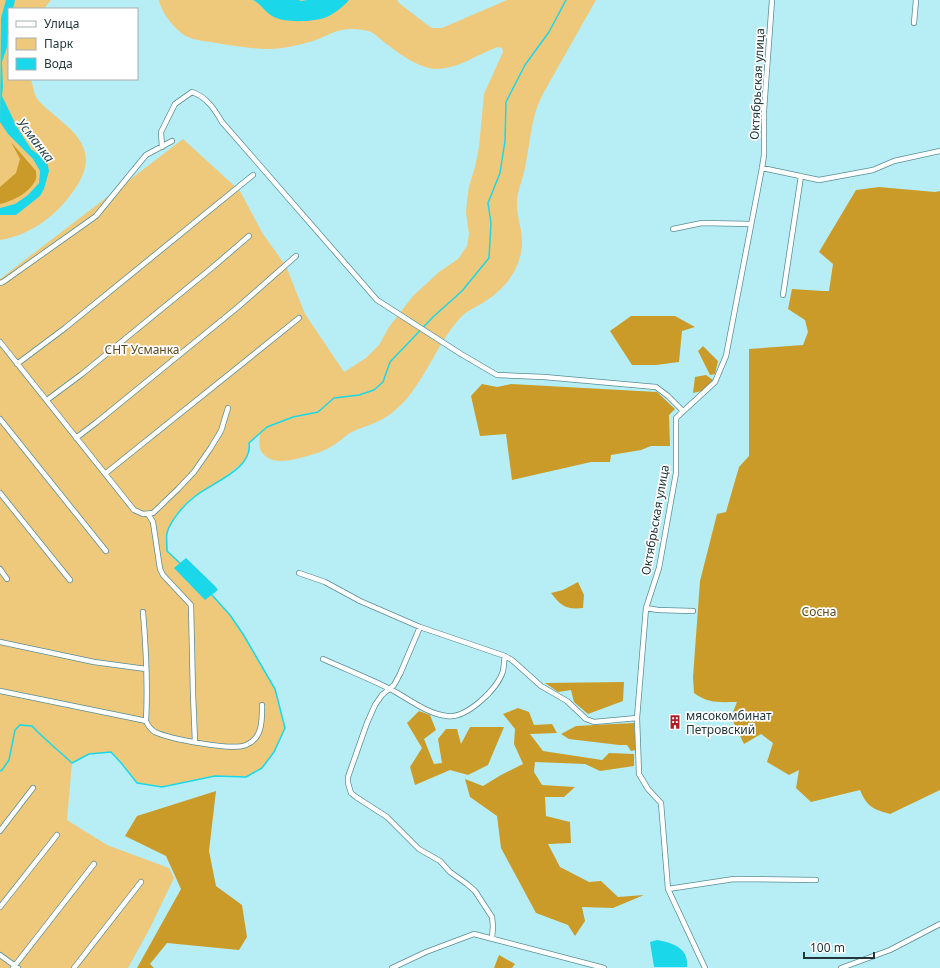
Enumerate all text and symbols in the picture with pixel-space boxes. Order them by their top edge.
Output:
legend [8,8,138,80]
text: Улица [44,15,79,32]
street label: Октябрьская улица [746,28,768,140]
text: Парк [44,35,74,52]
text: Вода [44,55,73,72]
water label: Усманка [13,114,59,166]
park label: СНТ Усманка [104,341,180,358]
street label: Октябрьская улица [637,463,673,577]
park label: Сосна [802,603,836,620]
place label: мясокомбинат Петровский [686,707,772,738]
building icon: мясокомбинат Петровский [667,714,683,730]
scale bar [804,934,874,960]
text: 100 m [810,939,845,956]

